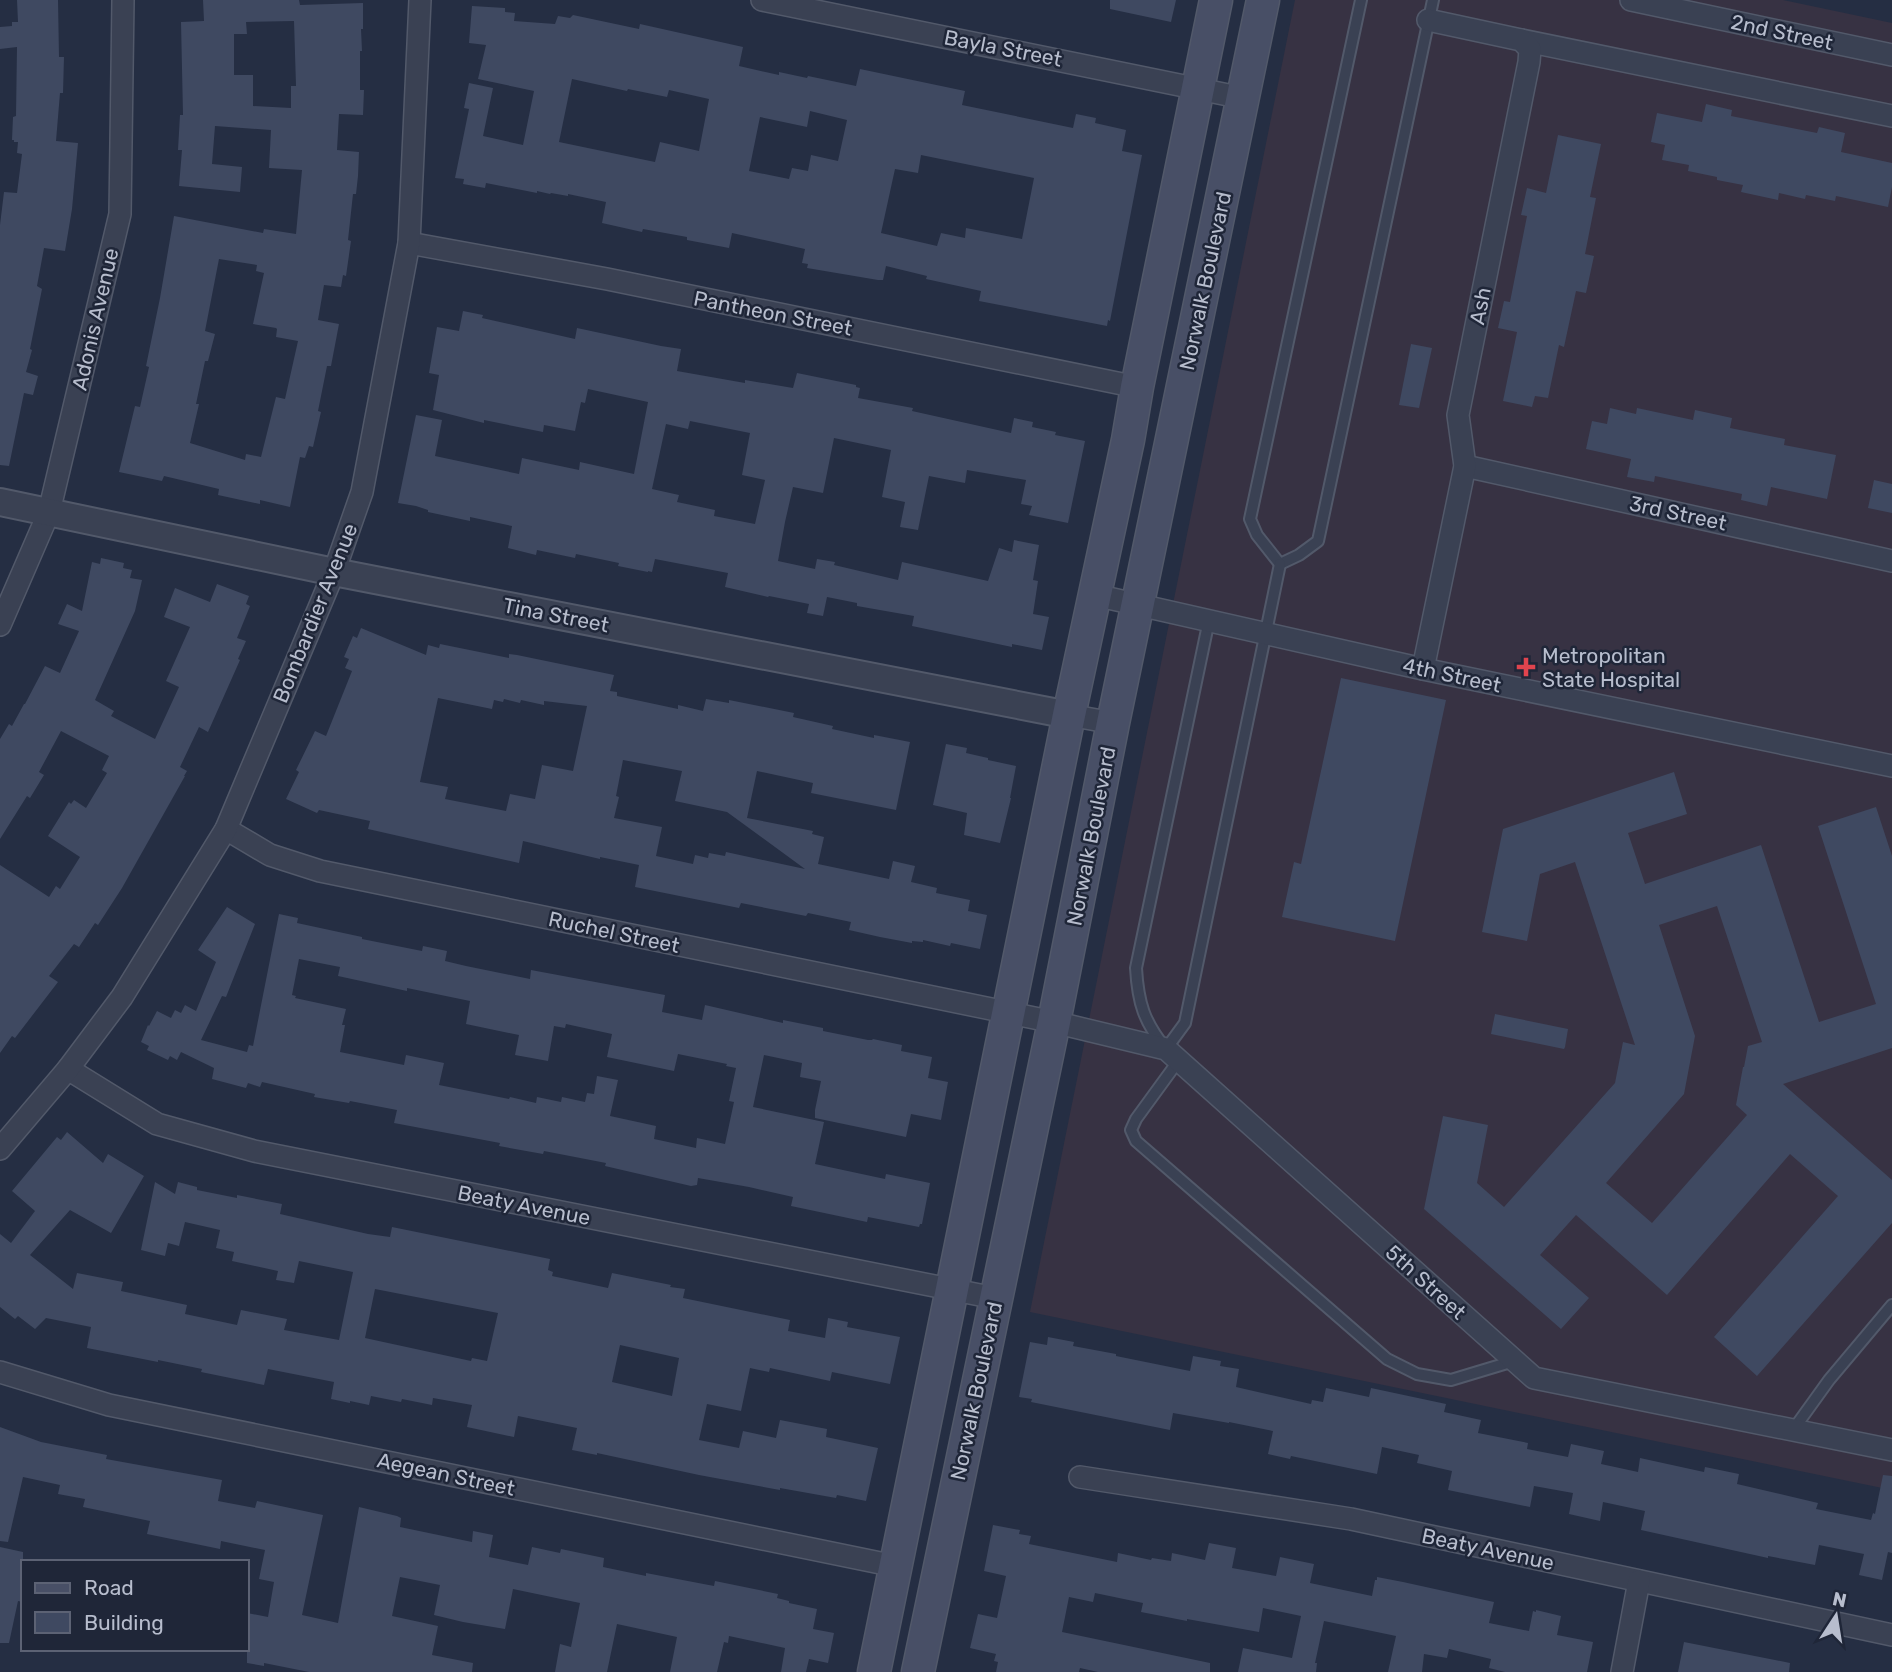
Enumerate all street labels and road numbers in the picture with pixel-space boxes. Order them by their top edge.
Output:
street label: 2nd Street [1729,9,1835,55]
street label: Bayla Street [942,24,1064,72]
street label: Norwalk Boulevard [1174,189,1236,373]
street label: Adonis Avenue [66,245,124,393]
street label: Pantheon Street [692,285,854,341]
street label: Ash [1464,285,1496,327]
street label: 3rd Street [1627,491,1729,535]
street label: Bombardier Avenue [268,520,362,706]
street label: Tina Street [501,592,611,638]
street label: 4th Street [1401,652,1503,698]
street label: Norwalk Boulevard [1061,744,1121,928]
street label: Ruchel Street [546,906,682,958]
street label: Beaty Avenue [456,1180,592,1230]
street label: 5th Street [1381,1239,1471,1325]
street label: Norwalk Boulevard [945,1299,1007,1483]
street label: Aegean Street [375,1447,517,1501]
street label: Beaty Avenue [1420,1523,1556,1575]

